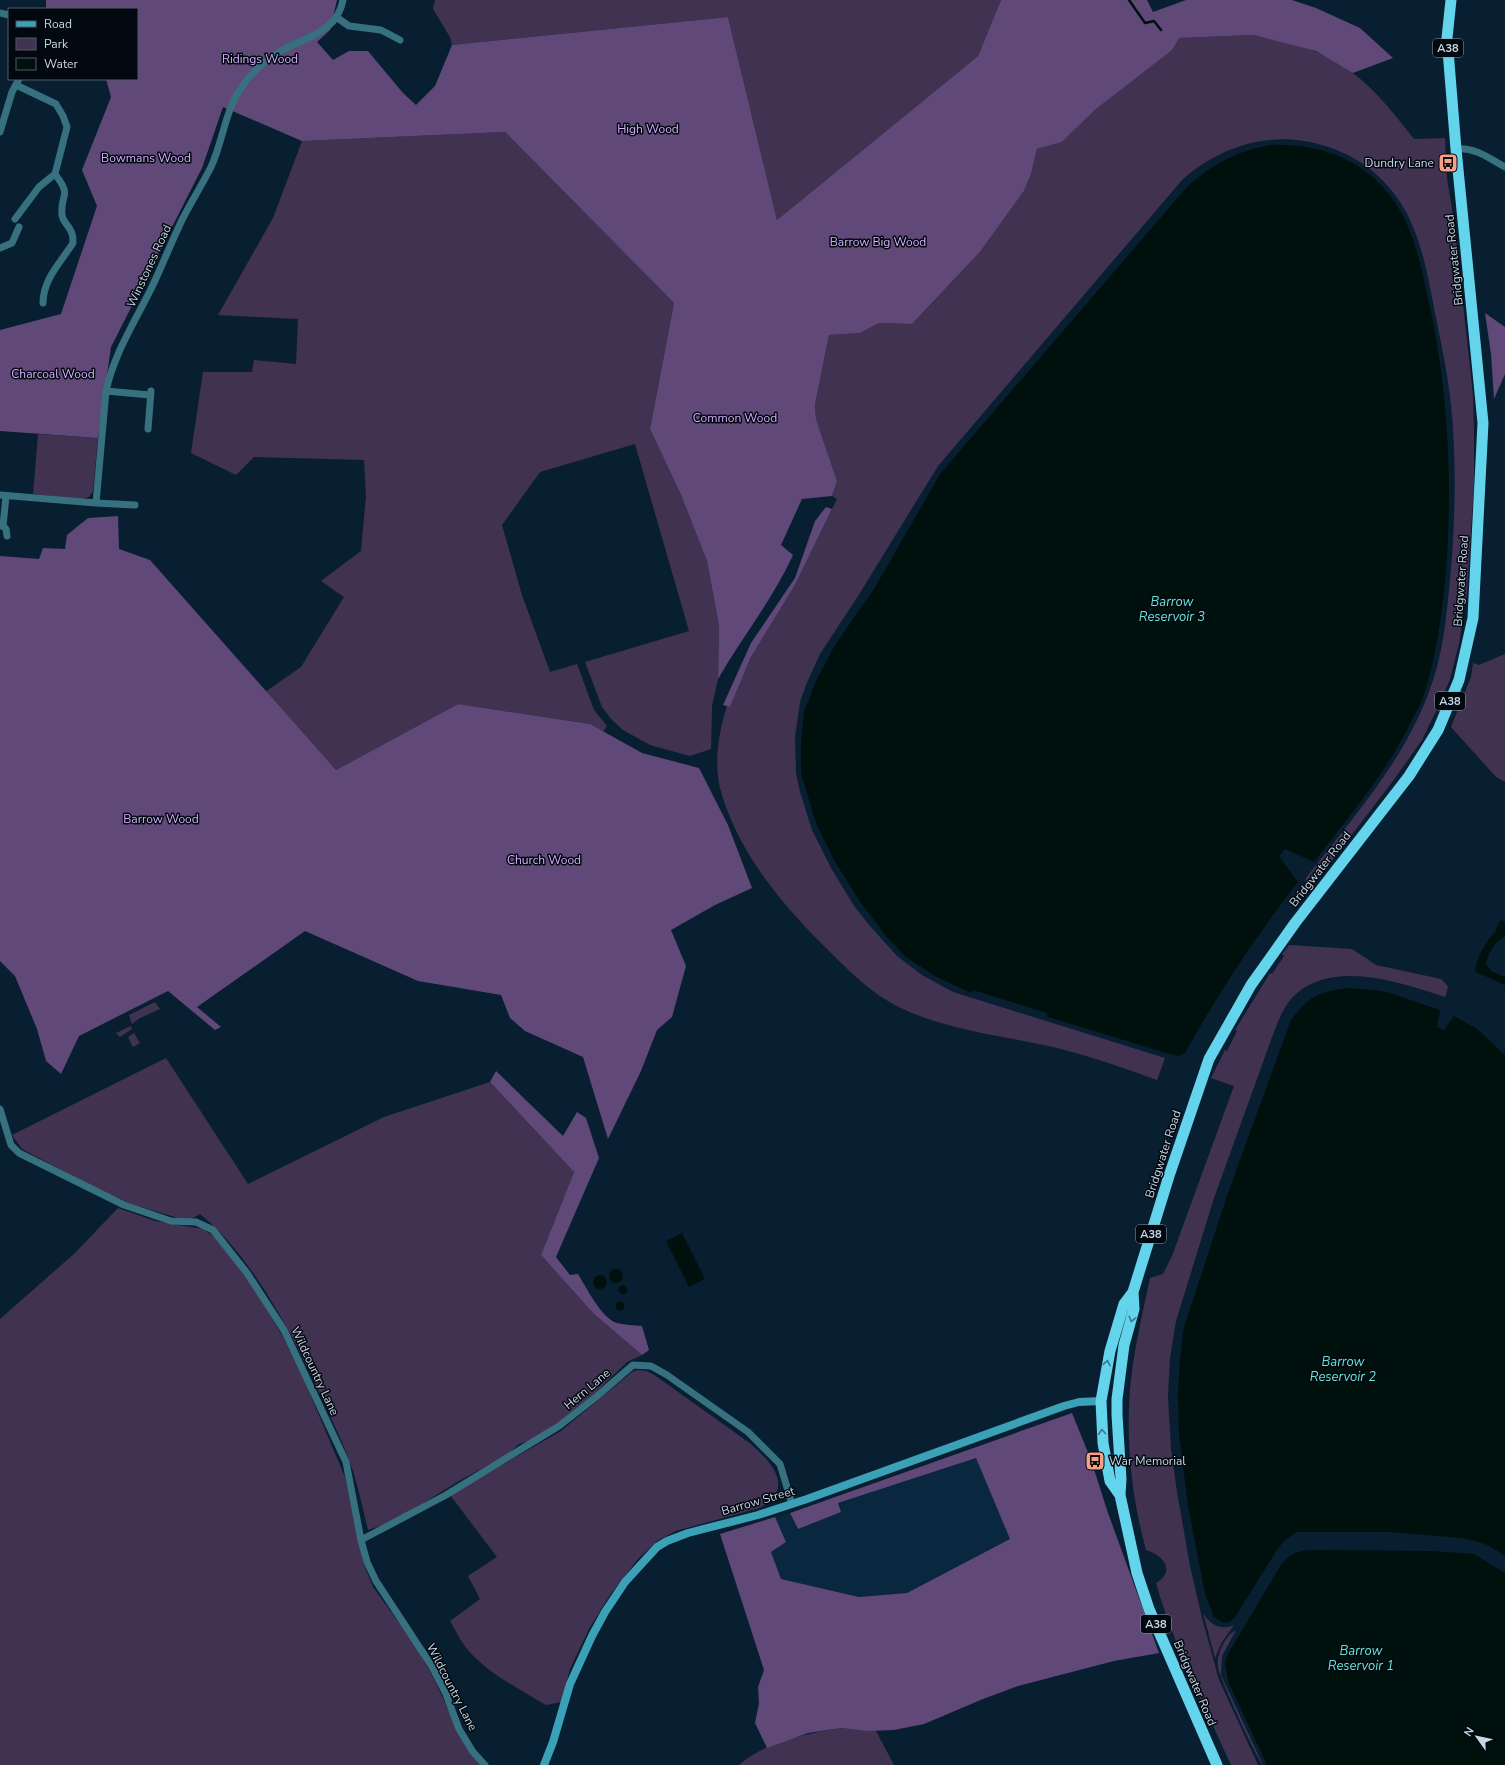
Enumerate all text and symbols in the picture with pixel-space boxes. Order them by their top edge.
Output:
legend [8,8,138,80]
text: Road [44,16,72,32]
text: Park [44,36,69,52]
road number: A38 [1433,39,1463,57]
park label: Ridings Wood [222,51,298,67]
text: Water [44,56,78,72]
park label: High Wood [617,121,679,137]
park label: Bowmans Wood [101,150,191,166]
bus stop icon: Dundry Lane [1437,152,1459,174]
place label: Dundry Lane [1365,155,1434,171]
street label: Bridgwater Road [1441,214,1467,306]
street label: Winstones Road [123,222,175,310]
park label: Barrow Big Wood [830,234,926,250]
park label: Charcoal Wood [11,366,95,382]
park label: Common Wood [693,410,777,426]
street label: Bridgwater Road [1450,535,1472,627]
water label: Barrow Reservoir 3 [1139,593,1205,626]
road number: A38 [1435,692,1465,710]
park label: Barrow Wood [123,811,199,827]
street label: Bridgwater Road [1286,828,1354,910]
park label: Church Wood [507,852,581,868]
street label: Bridgwater Road [1141,1108,1185,1200]
road number: A38 [1136,1225,1166,1243]
one-way arrow [1128,1315,1136,1322]
street label: Wildcountry Lane [287,1324,343,1418]
water label: Barrow Reservoir 2 [1310,1353,1376,1386]
one-way arrow [1103,1359,1111,1366]
street label: Hern Lane [560,1365,614,1413]
one-way arrow [1098,1429,1107,1435]
bus stop icon: War Memorial [1084,1450,1106,1472]
place label: War Memorial [1109,1453,1186,1469]
street label: Barrow Street [720,1483,797,1519]
road number: A38 [1141,1615,1171,1633]
street label: Bridgwater Road [1170,1638,1220,1728]
street label: Wildcountry Lane [423,1640,481,1734]
water label: Barrow Reservoir 1 [1328,1642,1394,1675]
north arrow [1457,1717,1497,1757]
text: N [1461,1724,1478,1739]

